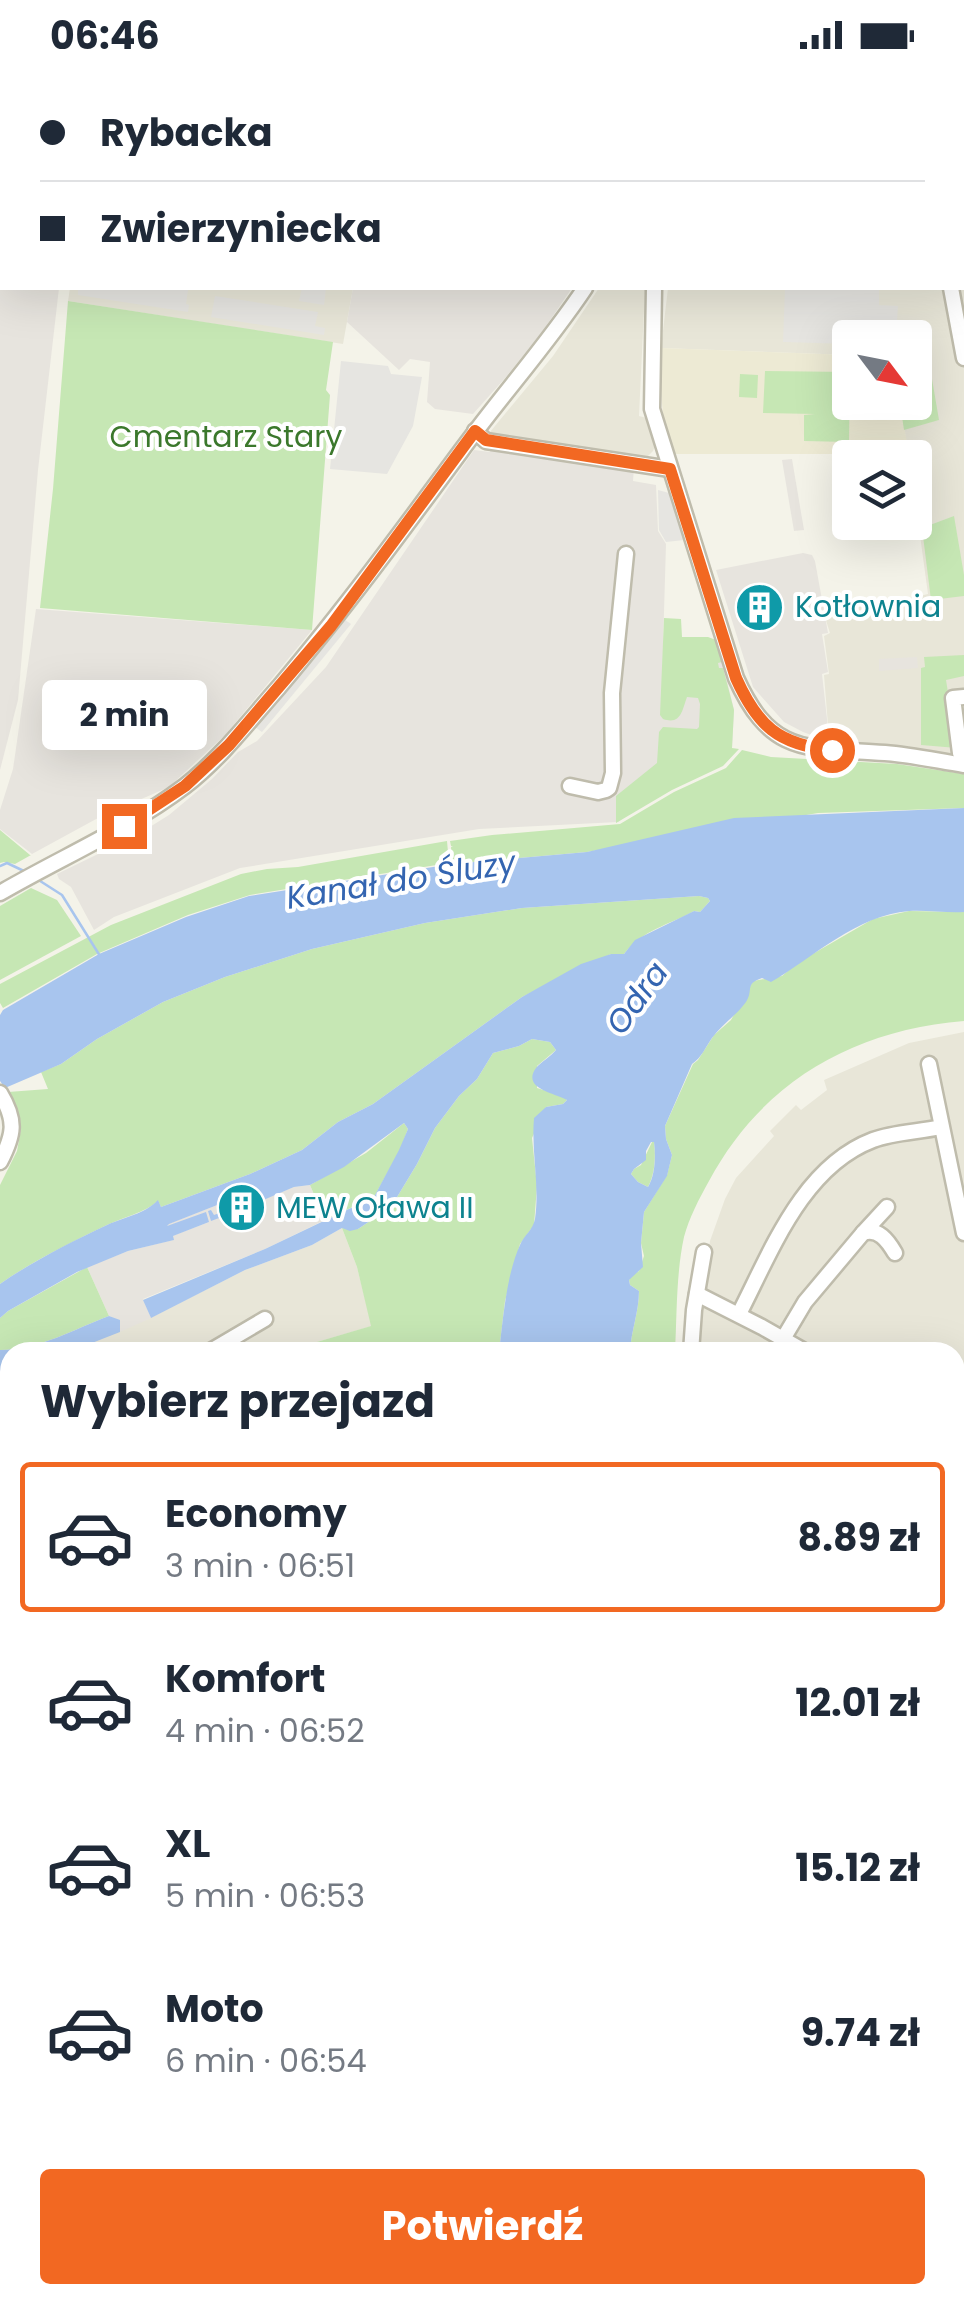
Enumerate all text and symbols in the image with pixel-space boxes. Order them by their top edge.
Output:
text: 06:46 [50,9,160,62]
text: Rybacka [100,106,273,159]
text: Zwierzyniecka [100,202,382,255]
north arrow [832,320,932,420]
map controls [832,320,932,540]
park label: Cmentarz Stary [110,415,343,458]
button: layers [832,440,932,540]
building icon: Kotłownia [734,581,786,633]
place label: Kotłownia [795,585,941,628]
callout: 2 min [42,681,206,751]
text: 2 min [80,692,169,737]
route start [810,728,855,773]
route end [102,804,147,849]
water label: Kanał do Śluzy [283,839,521,920]
water label: Odra [595,952,678,1043]
building icon: MEW Oława II [215,1182,267,1234]
place label: MEW Oława II [276,1186,474,1229]
text: Wybierz przejazd [40,1370,435,1433]
text: Economy [165,1487,347,1540]
icon: car [45,1492,135,1582]
text: 8.89 zł [798,1511,920,1564]
text: 3 min · 06:51 [165,1543,355,1588]
text: Komfort [165,1652,326,1705]
icon: car [45,1657,135,1747]
text: 12.01 zł [795,1676,920,1729]
text: 4 min · 06:52 [165,1708,365,1753]
text: XL [165,1817,210,1870]
icon: car [45,1822,135,1912]
text: 15.12 zł [795,1841,920,1894]
text: 5 min · 06:53 [165,1873,365,1918]
text: Moto [165,1982,264,2035]
icon: car [45,1987,135,2077]
text: 9.74 zł [801,2006,920,2059]
text: 6 min · 06:54 [165,2038,367,2083]
button: Potwierdź [40,2169,925,2284]

